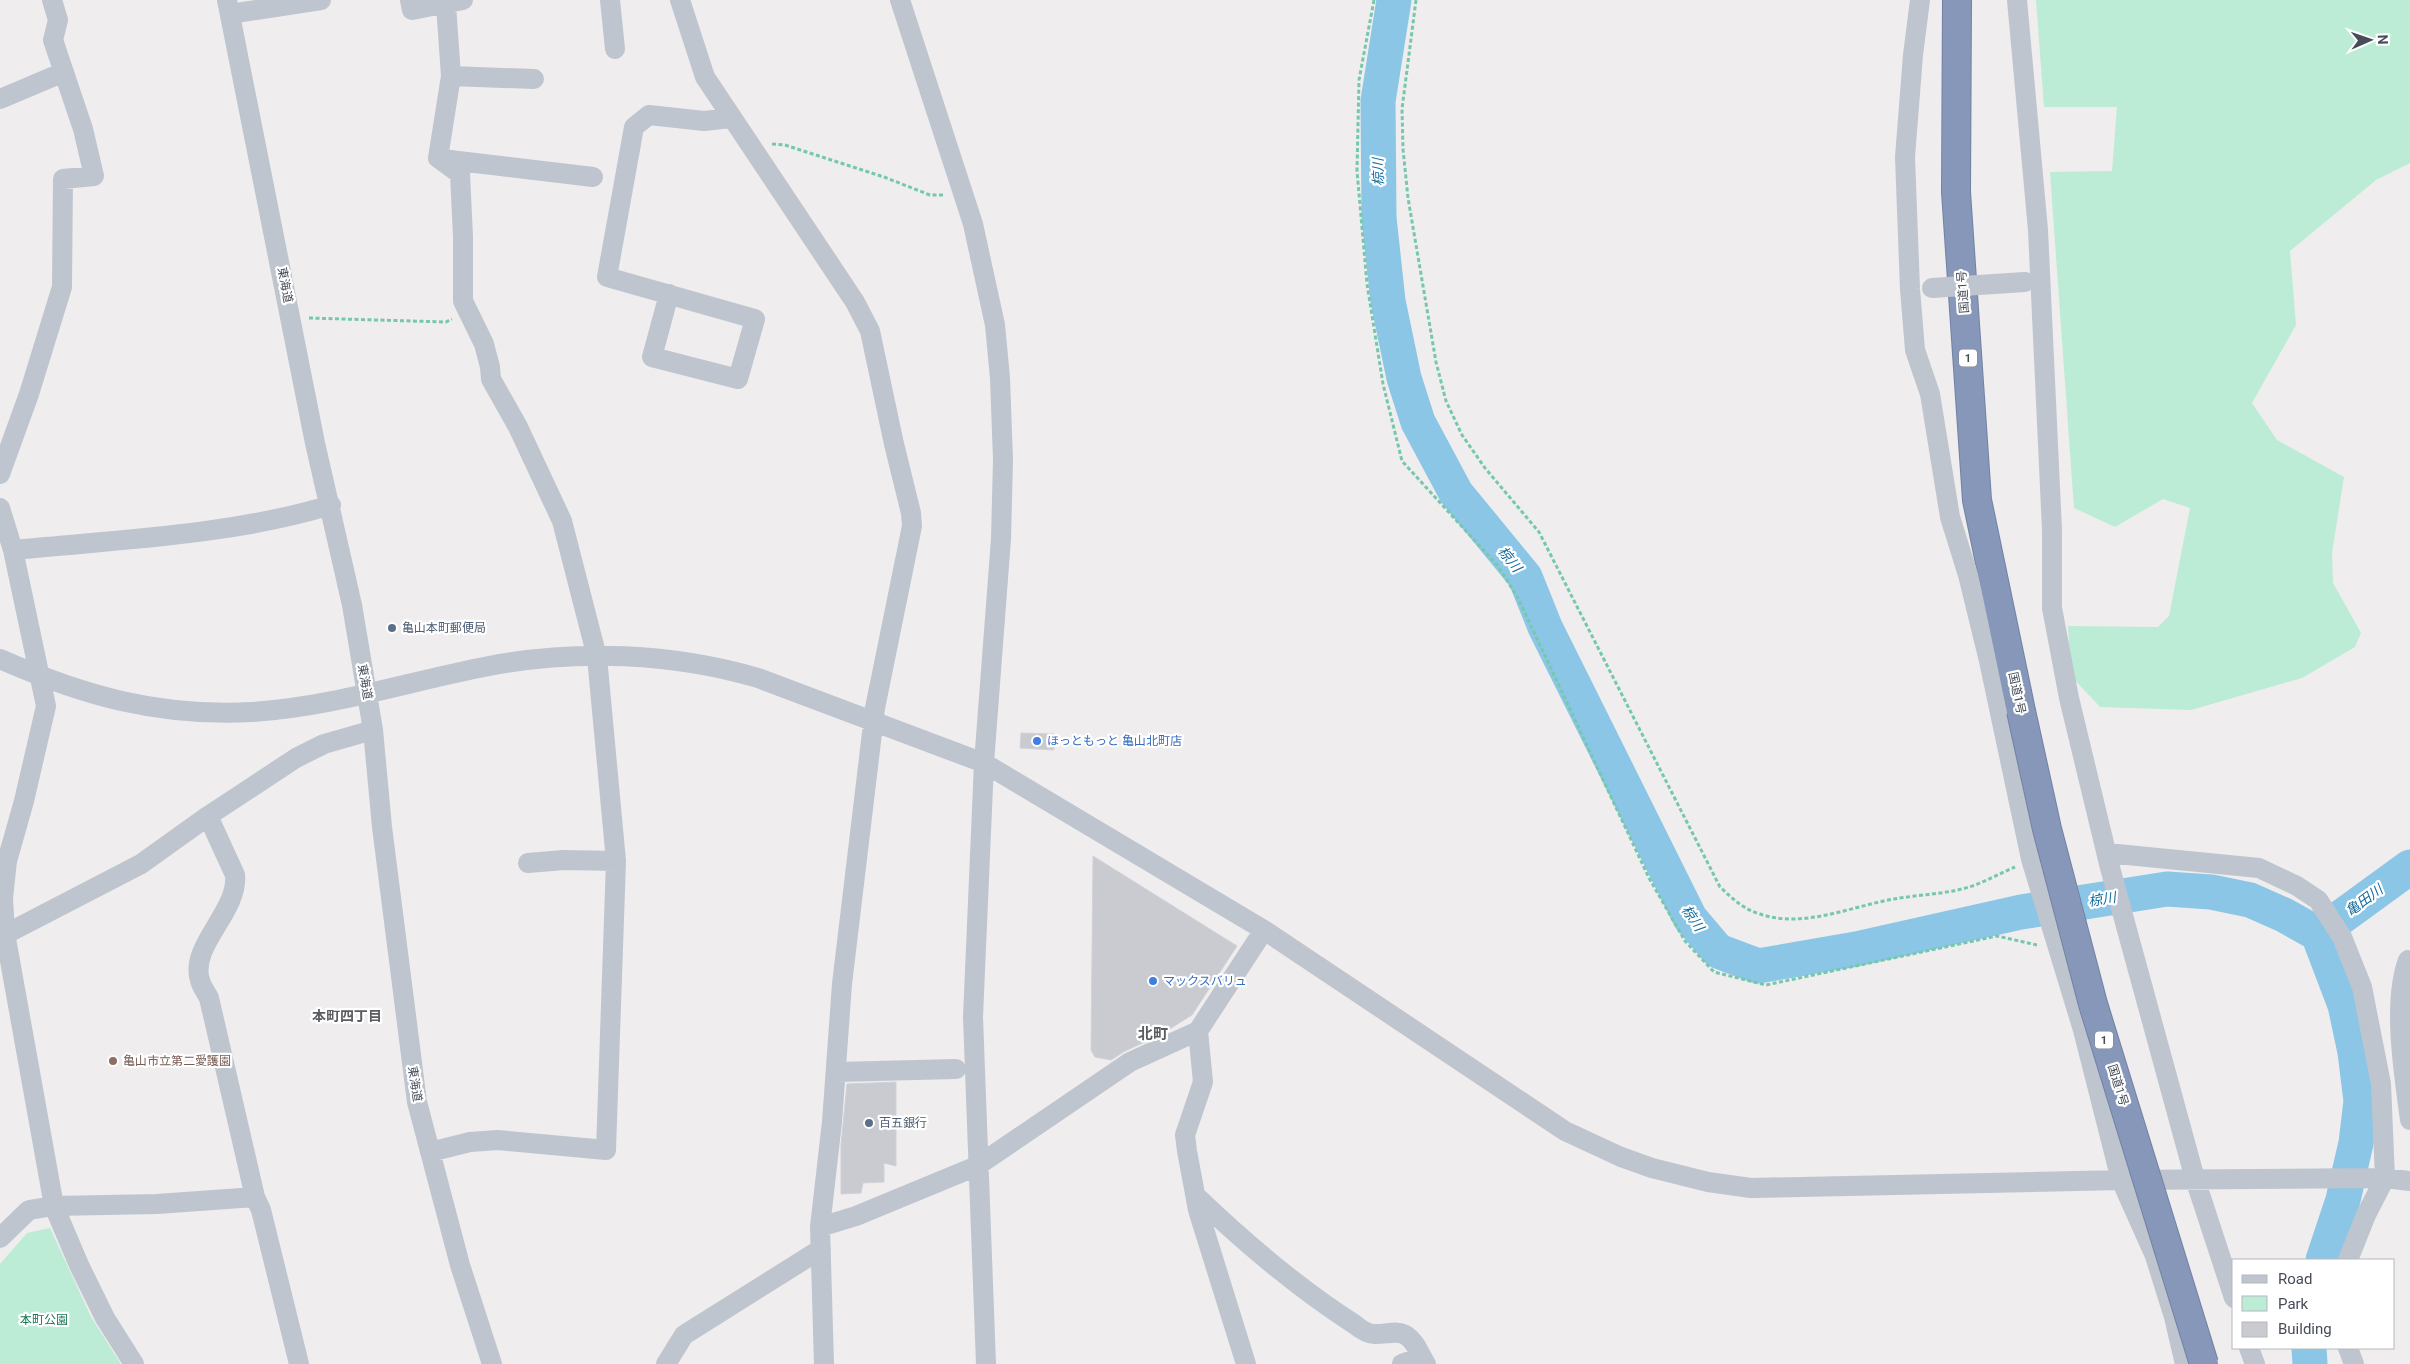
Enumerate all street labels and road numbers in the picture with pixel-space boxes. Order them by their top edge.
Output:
street label: 東海道 [275,266,295,304]
street label: 国道1号 [1955,270,1971,314]
road number: 1 [1959,349,1977,366]
street label: 東海道 [355,663,375,701]
street label: 国道1号 [2006,671,2028,715]
road number: 1 [2095,1032,2113,1048]
street label: 国道1号 [2105,1063,2131,1107]
street label: 東海道 [405,1065,425,1103]

